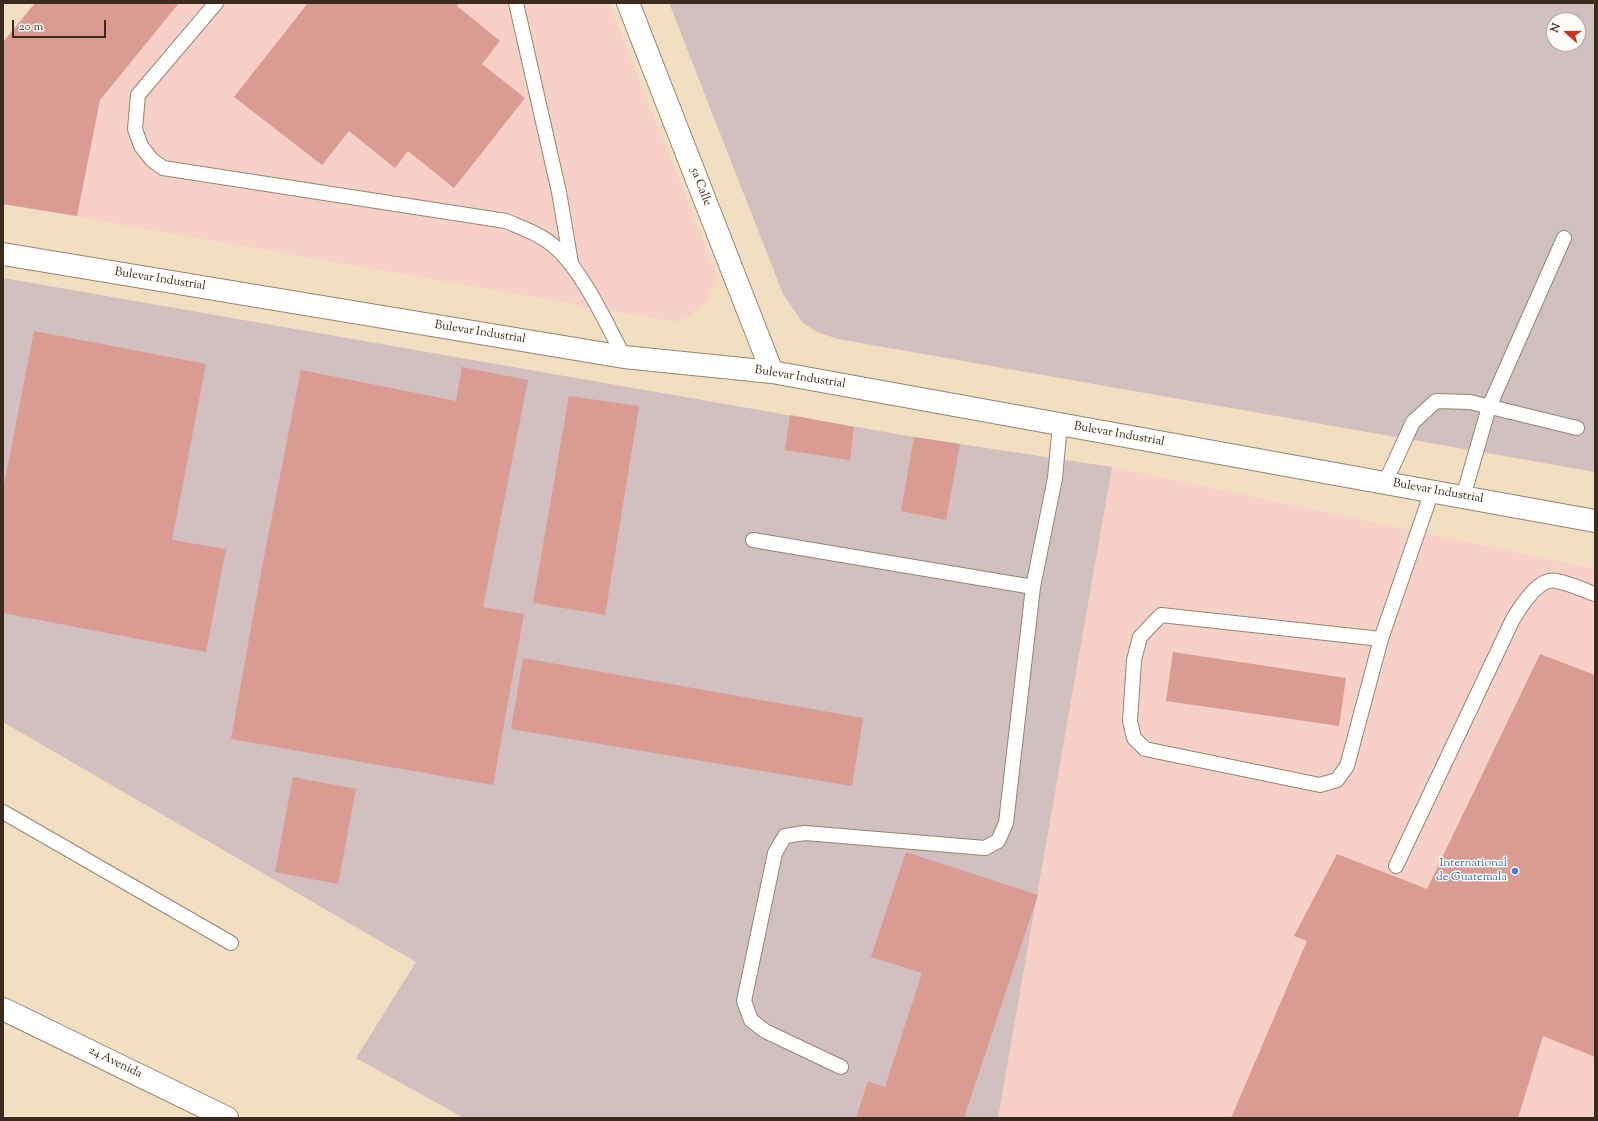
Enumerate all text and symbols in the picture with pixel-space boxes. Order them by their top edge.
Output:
scale bar [14,12,108,38]
north arrow [1546,12,1586,52]
text: 20 m [19,18,43,36]
text: N [1547,21,1565,35]
street label: 5a Calle [686,166,714,208]
street label: Bulevar Industrial [113,266,207,294]
street label: Bulevar Industrial [433,319,527,347]
street label: Bulevar Industrial [753,364,847,392]
street label: Bulevar Industrial [1072,420,1166,450]
street label: Bulevar Industrial [1391,477,1485,507]
place label: International de Guatemala [1436,857,1507,885]
marker: International de Guatemala [1510,866,1520,876]
street label: 24 Avenida [86,1044,144,1082]

